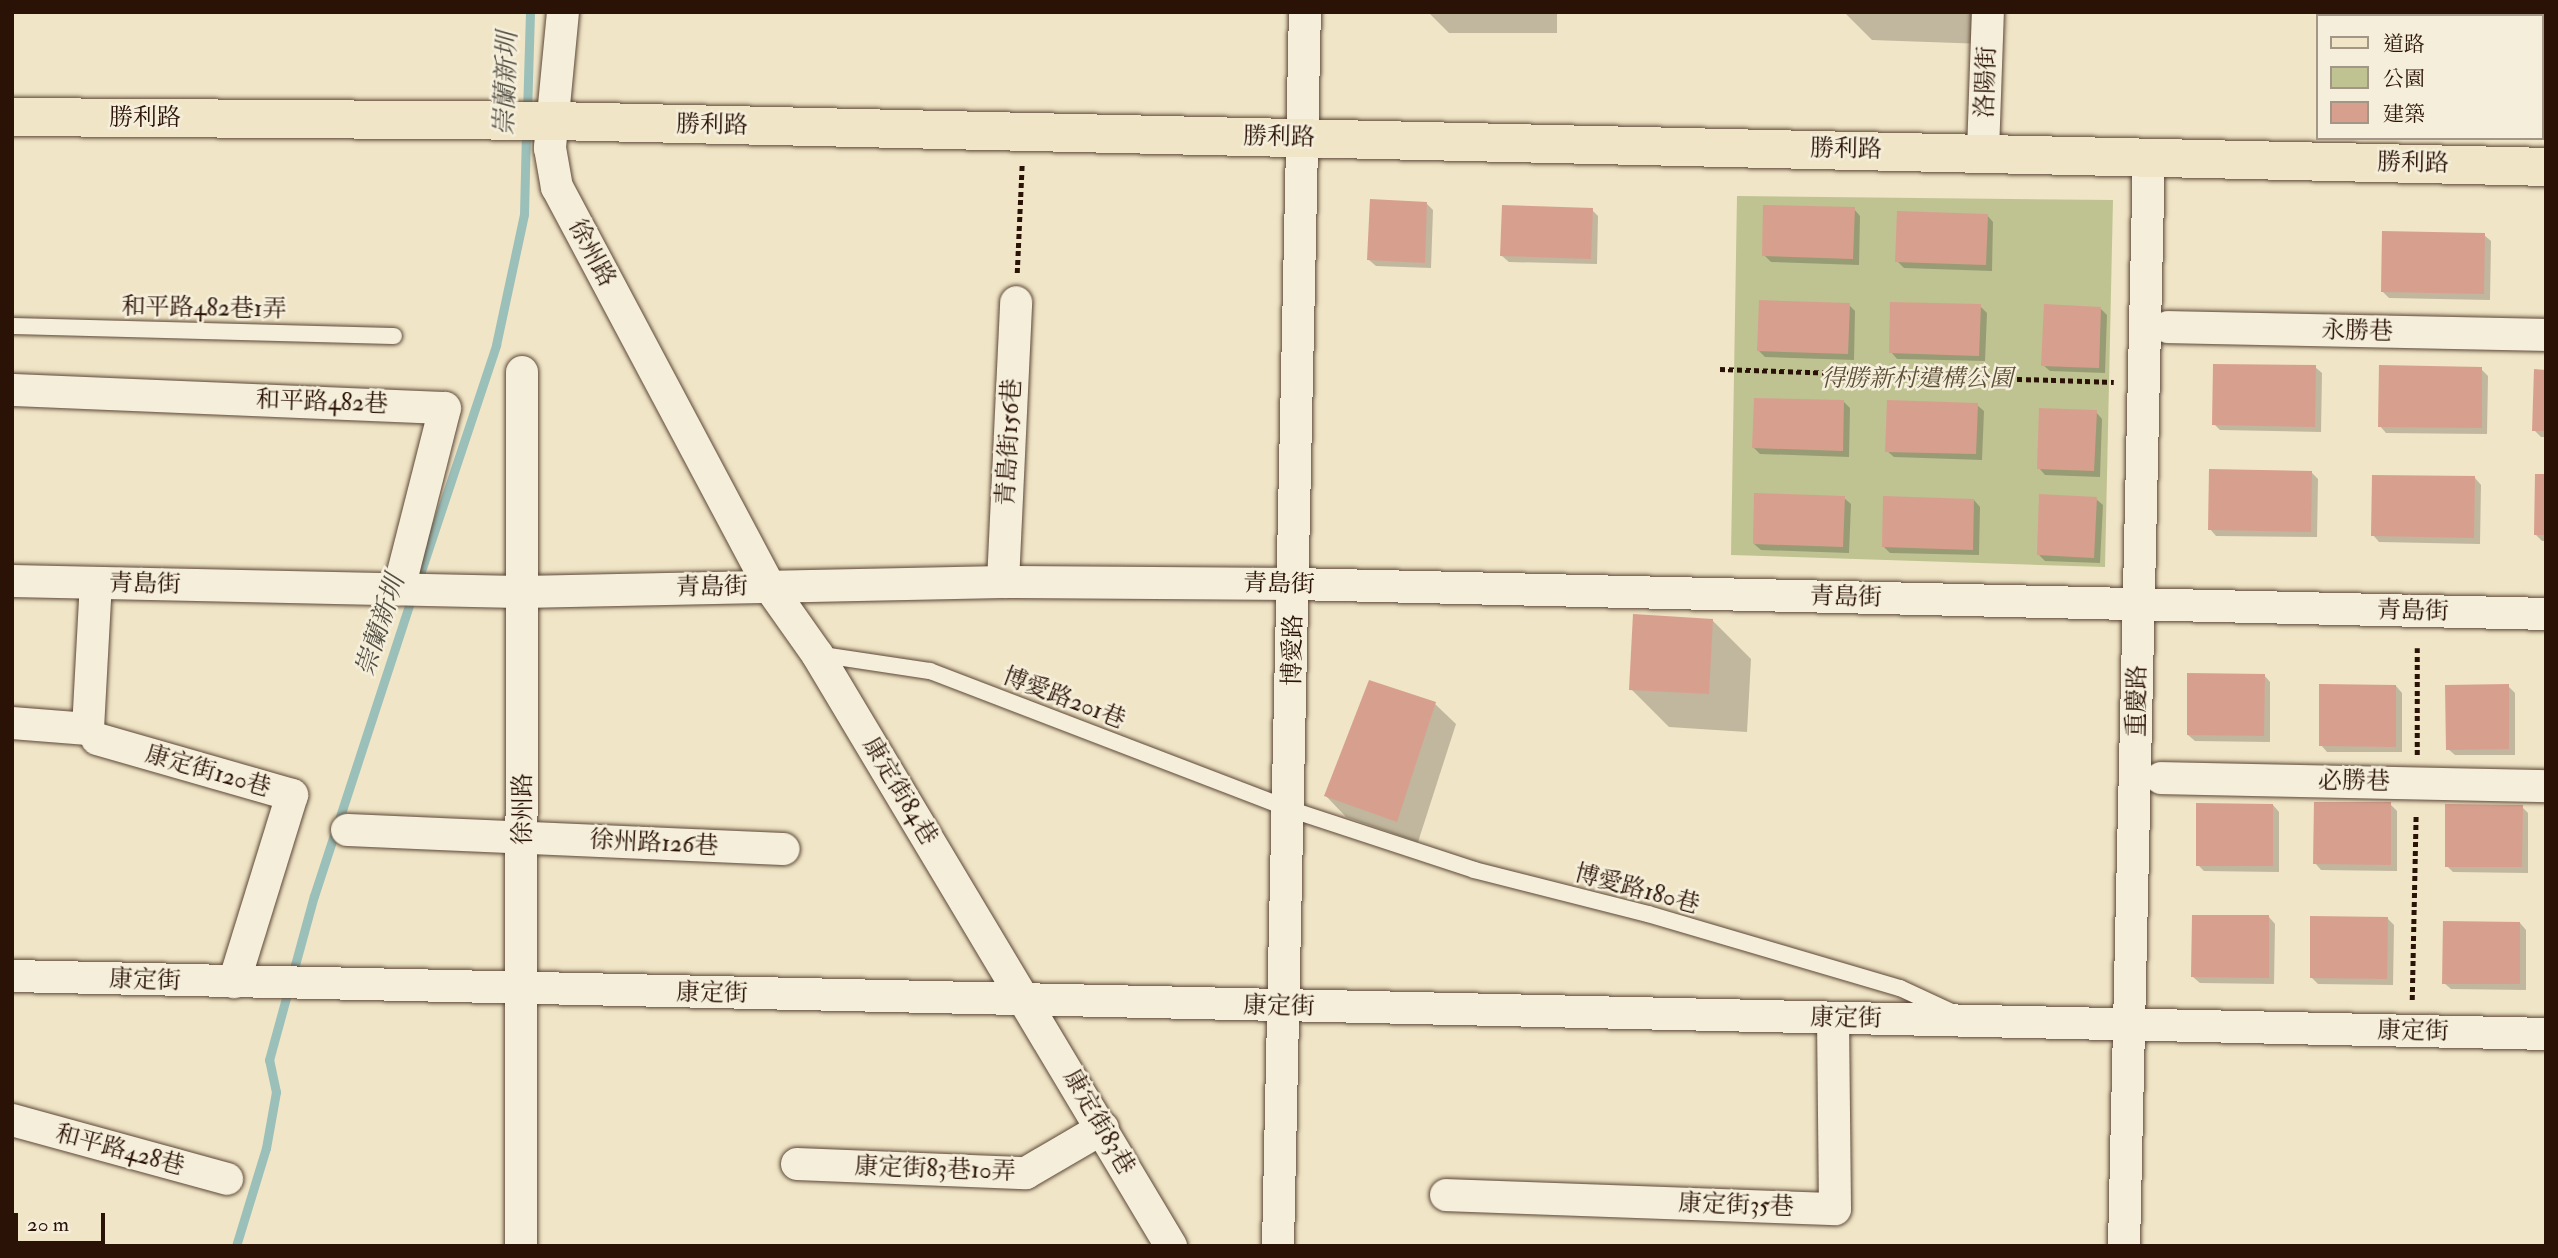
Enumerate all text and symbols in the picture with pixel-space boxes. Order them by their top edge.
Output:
legend [2316,14,2544,140]
water label: 崇蘭新圳 [490,31,524,137]
text: 道路 [2383,31,2425,58]
street label: 洛陽街 [1970,46,2002,118]
text: 公園 [2383,66,2425,93]
text: 建築 [2383,101,2425,128]
street label: 勝利路 [109,104,181,132]
street label: 勝利路 [676,110,748,140]
street label: 勝利路 [1243,122,1315,152]
street label: 勝利路 [1810,134,1882,164]
street label: 勝利路 [2377,148,2449,178]
street label: 徐州路 [562,214,622,292]
street label: 和平路482巷1弄 [121,292,287,324]
street label: 永勝巷 [2321,316,2393,346]
park label: 得勝新村遺構公園 [1821,365,2013,393]
street label: 青島街156巷 [991,378,1027,506]
street label: 和平路482巷 [255,385,389,419]
street label: 青島街 [109,569,181,599]
street label: 青島街 [1243,569,1315,599]
water label: 崇蘭新圳 [350,572,412,680]
street label: 青島街 [676,572,748,602]
street label: 青島街 [1810,582,1882,612]
street label: 青島街 [2377,596,2449,626]
street label: 博愛路 [1278,614,1308,686]
street label: 博愛路201巷 [999,661,1129,735]
street label: 重慶路 [2122,665,2152,737]
street label: 康定街84巷 [857,732,943,850]
street label: 康定街120巷 [142,739,274,803]
street label: 必勝巷 [2318,766,2390,796]
street label: 徐州路 [509,773,537,845]
street label: 徐州路126巷 [589,825,719,861]
street label: 博愛路180巷 [1571,859,1703,919]
street label: 康定街 [109,964,181,996]
street label: 康定街 [676,978,748,1008]
street label: 康定街 [1243,991,1315,1021]
street label: 康定街 [1810,1003,1882,1033]
street label: 康定街 [2377,1016,2449,1046]
street label: 康定街83巷 [1057,1064,1141,1180]
street label: 和平路428巷 [52,1119,188,1181]
street label: 康定街83巷10弄 [854,1152,1016,1186]
street label: 康定街35巷 [1678,1189,1794,1221]
scale bar [18,1198,108,1242]
text: 20 m [27,1211,69,1238]

